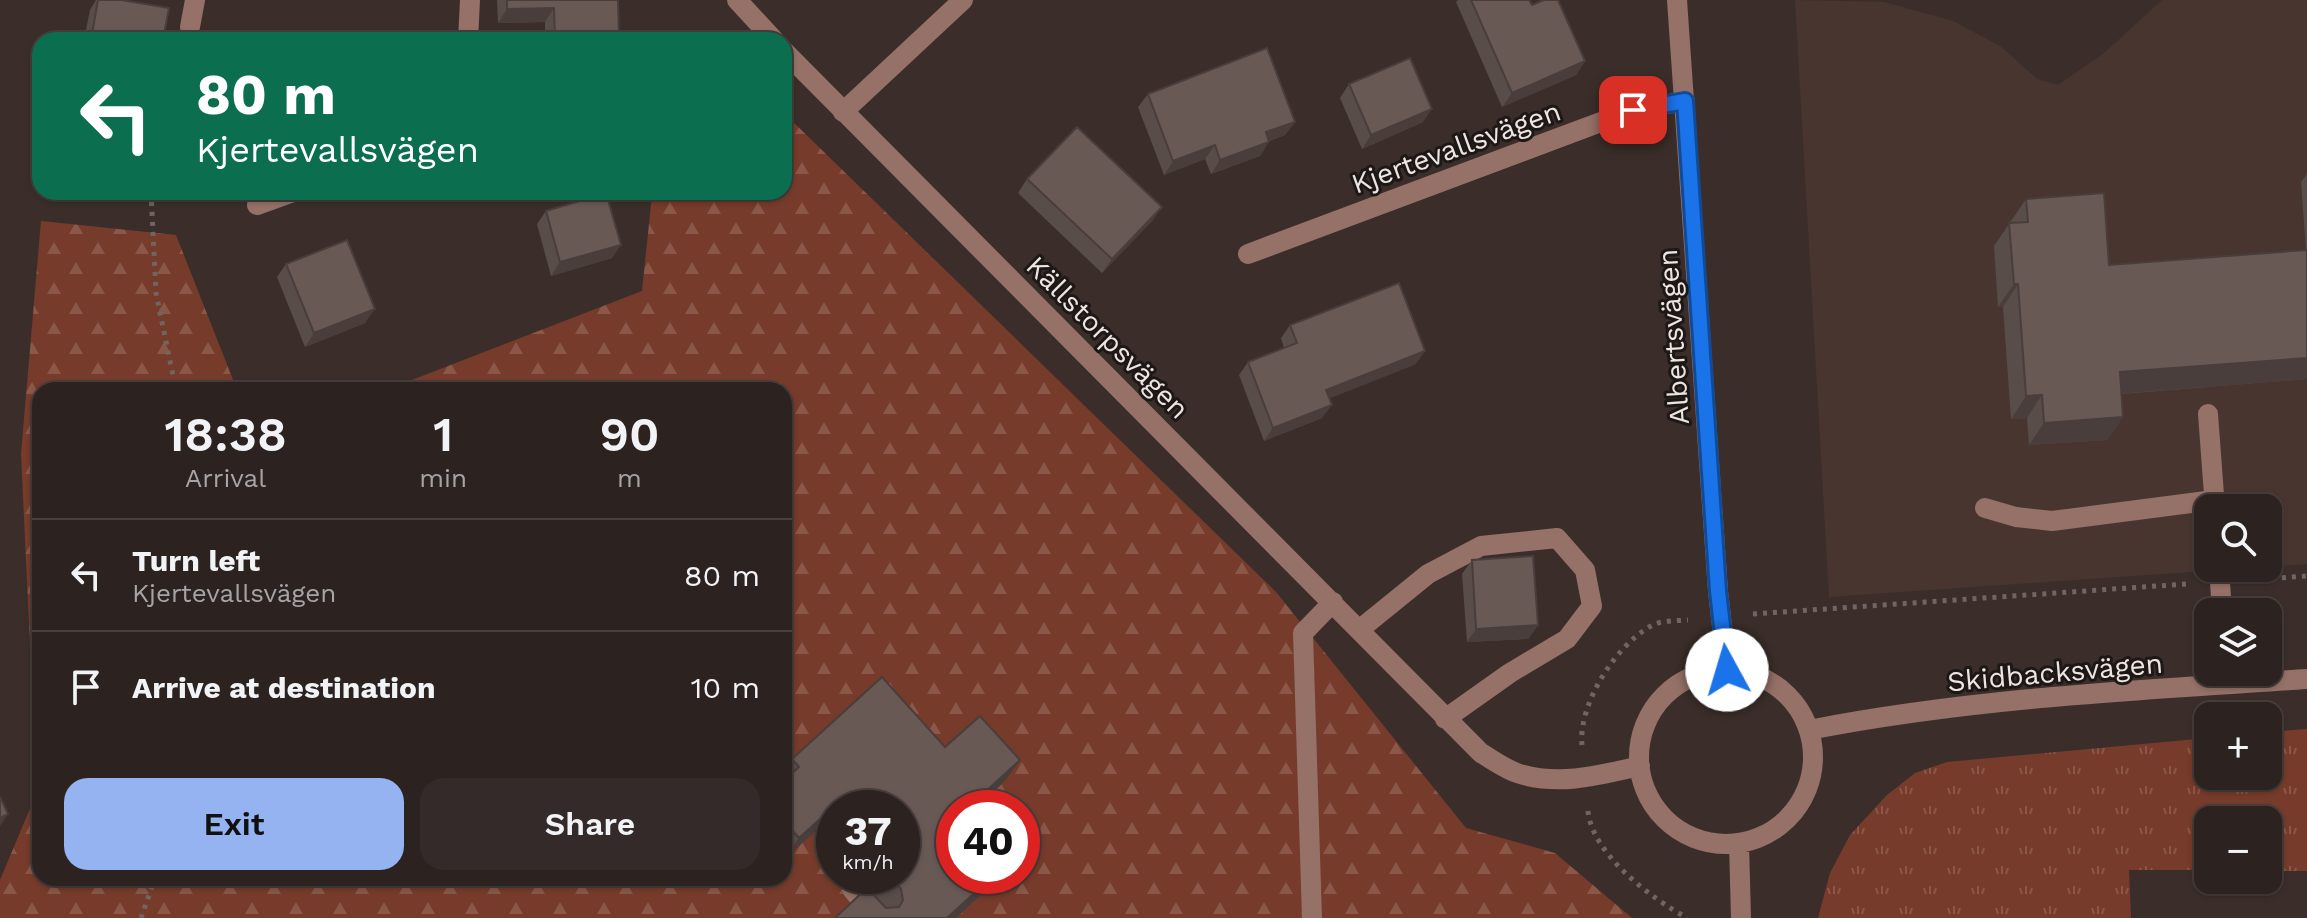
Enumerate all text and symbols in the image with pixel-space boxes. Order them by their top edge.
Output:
text: 80 m [196,62,336,128]
icon: left [64,64,168,168]
pin [1599,76,1667,144]
icon: arrive [1611,88,1655,132]
street label: Kjertevallsvägen [1347,94,1565,201]
text: Kjertevallsvägen [196,129,479,171]
street label: Albertsvägen [1651,248,1696,426]
street label: Källstorpsvägen [1020,249,1196,425]
text: 18:38 [164,406,287,463]
text: 1 [433,406,453,463]
text: 90 [599,406,660,463]
text: Arrival [185,463,266,493]
text: min [419,463,467,493]
text: m [617,463,642,493]
map controls [2194,494,2282,894]
button: search [2194,494,2282,582]
text: Turn left [132,543,260,578]
icon: left [64,553,108,597]
text: 80 m [684,558,760,593]
text: Kjertevallsvägen [132,578,336,608]
button: layers [2194,598,2282,686]
position arrow [1685,628,1769,712]
street label: Skidbacksvägen [1946,647,2164,698]
icon: arrive [64,665,108,709]
text: Arrive at destination [132,670,436,705]
text: 10 m [691,670,760,705]
button: + [2194,702,2282,790]
button: Exit [64,778,404,870]
button: Share [420,778,760,870]
speed limit sign: 40 [936,790,1040,894]
button: − [2194,806,2282,894]
text: 37 [845,808,891,855]
text: km/h [842,850,894,874]

